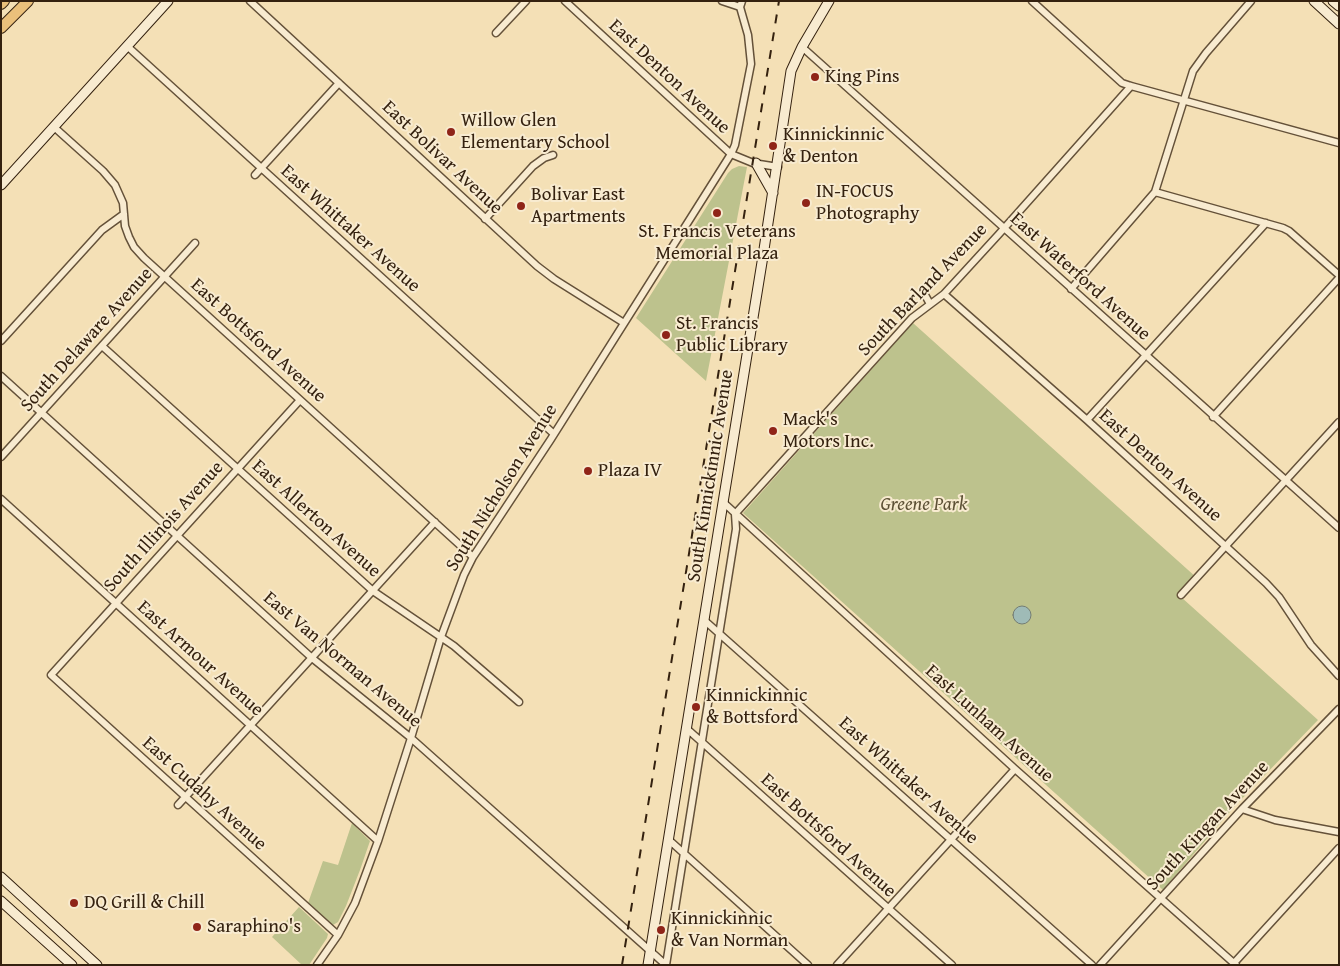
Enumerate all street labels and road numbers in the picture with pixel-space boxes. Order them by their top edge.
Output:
street label: East Denton Avenue [604,15,734,139]
street label: East Bolivar Avenue [377,96,507,220]
street label: East Whittaker Avenue [275,160,425,298]
street label: East Waterford Avenue [1005,208,1155,346]
street label: South Barland Avenue [854,219,992,361]
street label: South Delaware Avenue [16,263,158,417]
street label: East Bottsford Avenue [185,274,331,408]
street label: South Kinnickinnic Avenue [683,368,739,584]
street label: South Nicholson Avenue [441,400,563,576]
street label: East Denton Avenue [1094,405,1226,527]
street label: East Allerton Avenue [247,455,385,583]
street label: South Illinois Avenue [99,457,229,597]
street label: East Van Norman Avenue [258,587,426,733]
street label: East Armour Avenue [132,596,268,722]
street label: East Lunham Avenue [920,660,1058,788]
street label: East Whittaker Avenue [833,712,983,850]
street label: East Cudahy Avenue [137,732,271,856]
street label: South Kingan Avenue [1142,756,1274,896]
street label: East Bottsford Avenue [755,769,901,903]

